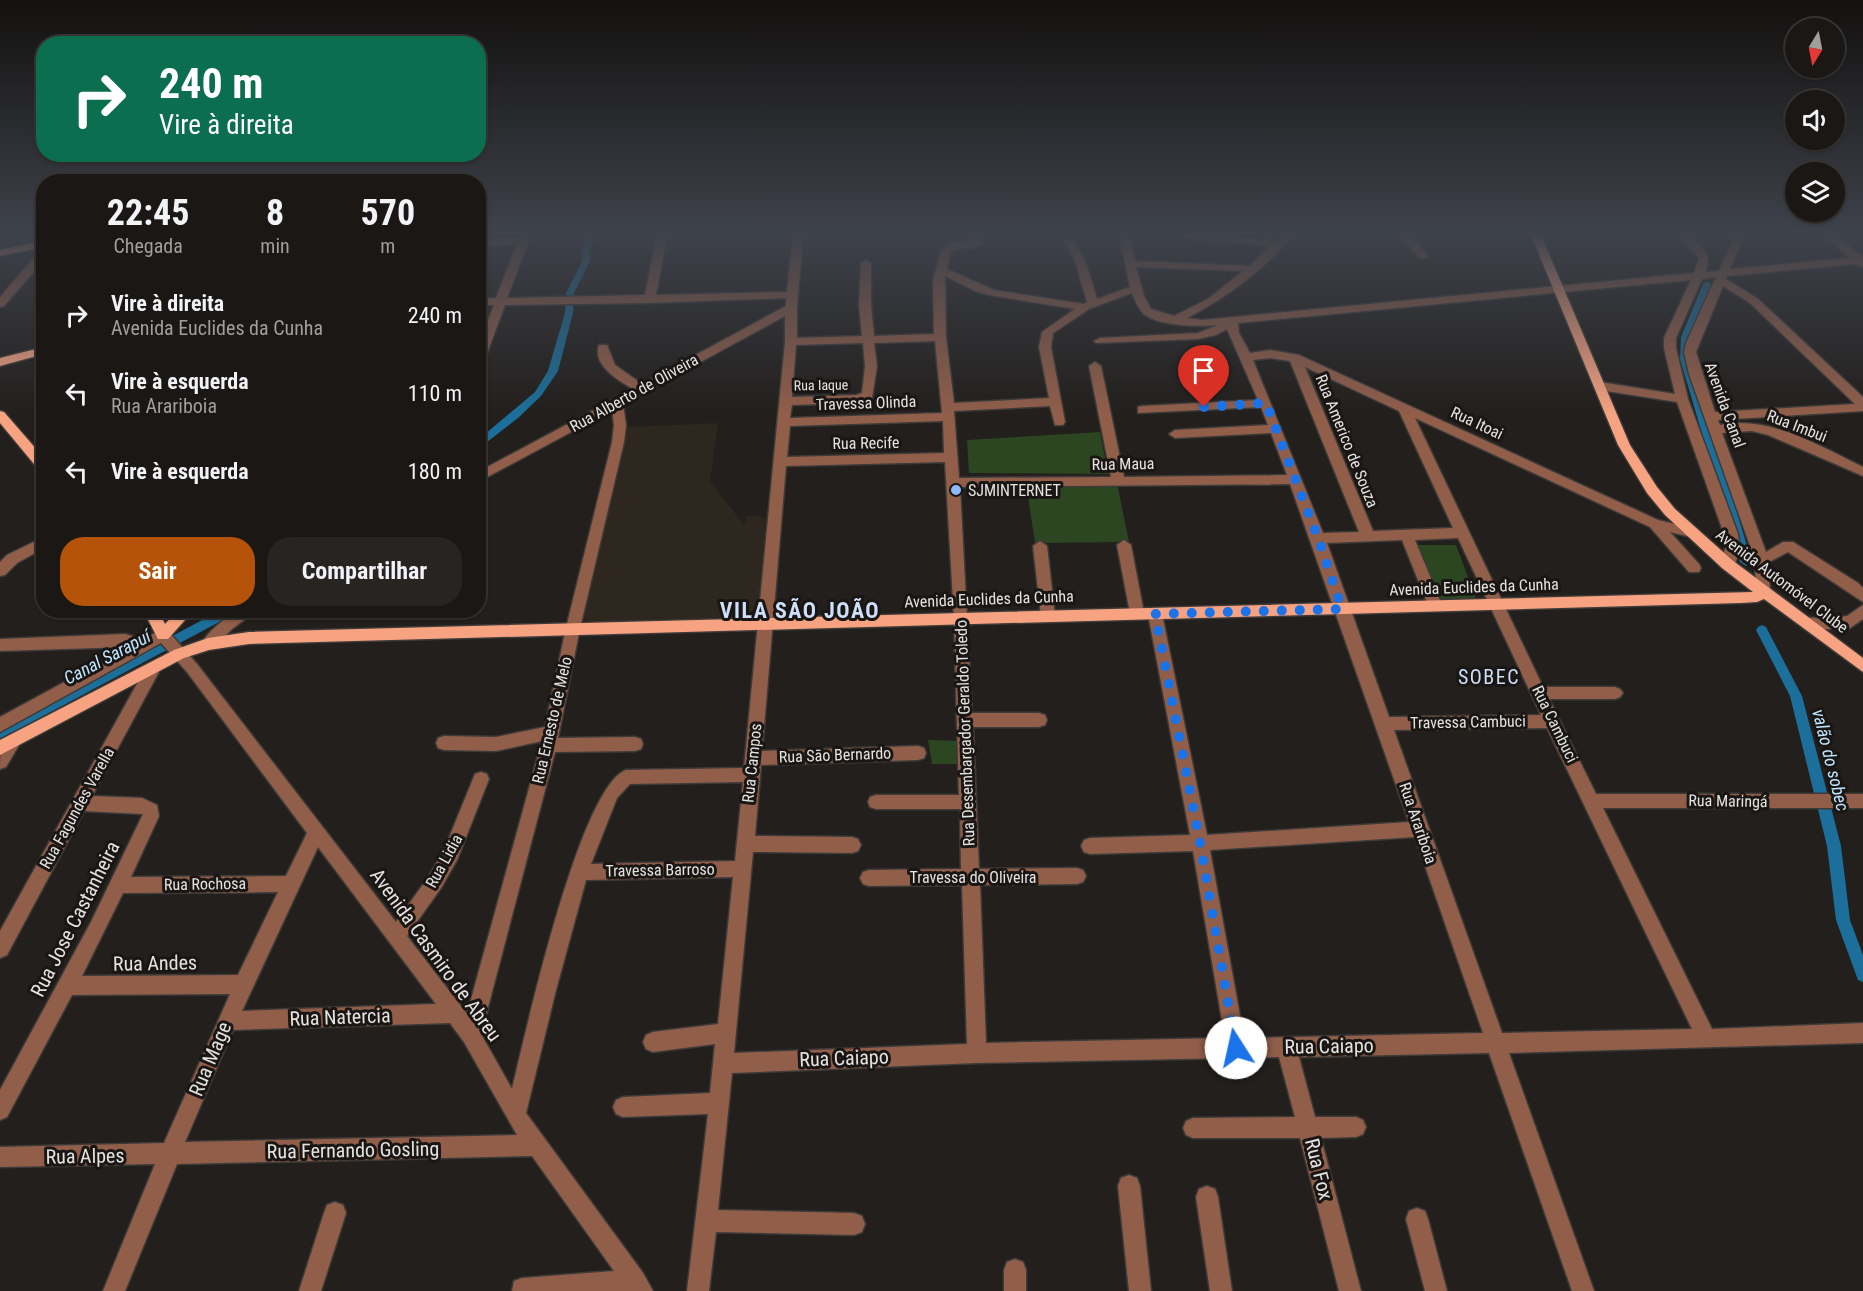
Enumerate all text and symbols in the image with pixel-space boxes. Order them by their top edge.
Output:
north arrow [1785,18,1845,78]
map controls [1785,18,1845,222]
text: 240 m [159,59,264,108]
icon: right [60,60,138,138]
button: sound [1785,90,1845,150]
text: Vire à direita [159,109,294,141]
button: layers [1785,162,1845,222]
text: 22:45 [107,192,189,234]
text: 8 [266,192,284,234]
text: 570 [361,192,415,234]
text: Chegada [114,234,183,258]
text: min [260,234,290,258]
text: m [380,234,395,258]
text: Vire à direita [111,291,224,316]
icon: right [60,299,93,332]
text: 240 m [408,303,462,328]
text: Avenida Euclides da Cunha [111,316,323,340]
pin [1178,345,1229,407]
street label: Rua Alberto de Oliveira [567,350,701,436]
icon: arrive [1187,354,1220,387]
street label: Avenida Canal [1701,360,1749,450]
text: Vire à esquerda [111,369,249,394]
street label: Rua Americo de Souza [1312,372,1382,510]
icon: left [60,377,93,410]
street label: Rua Iaque [794,377,849,393]
text: 110 m [408,381,462,406]
street label: Travessa Olinda [816,392,916,414]
text: Rua Arariboia [111,394,217,418]
street label: Rua Itoai [1448,403,1506,443]
street label: Rua Imbui [1764,406,1830,446]
street label: Rua Recife [832,433,900,453]
street label: Rua Maua [1091,454,1155,474]
icon: left [60,455,93,488]
text: Vire à esquerda [111,459,249,484]
text: 180 m [408,459,462,484]
place label: SJMINTERNET [968,481,1061,500]
marker: SJMINTERNET [949,483,963,497]
street label: Avenida Automóvel Clube [1712,525,1852,637]
button: Sair [60,537,255,606]
button: Compartilhar [267,537,462,606]
street label: Avenida Euclides da Cunha [1389,575,1559,599]
street label: Avenida Euclides da Cunha [904,587,1074,611]
district label: VILA SÃO JOÃO [720,598,880,623]
street label: Rua Desembargador Geraldo Toledo [952,620,978,846]
water label: Canal Sarapuí [60,624,156,689]
street label: Rua Ernesto de Melo [528,655,576,785]
district label: SOBEC [1458,665,1520,689]
street label: Rua Cambuci [1528,683,1582,765]
water label: valão do sobec [1808,707,1854,813]
street label: Travessa Cambuci [1410,711,1526,733]
street label: Rua Campos [738,722,766,804]
street label: Rua Fagundes Varella [36,744,118,872]
street label: Rua Sāo Bernardo [778,744,892,766]
street label: Rua Arariboia [1395,780,1441,866]
street label: Rua Maringá [1688,791,1768,811]
street label: Rua Lidia [422,831,466,891]
street label: Rua Jose Castanheira [25,837,125,1001]
street label: Travessa Barroso [605,860,715,880]
street label: Avenida Casmiro de Abreu [365,864,507,1046]
street label: Travessa do Oliveira [910,868,1036,887]
street label: Rua Rochosa [164,874,246,894]
street label: Rua Andes [113,950,197,976]
street label: Rua Natercia [289,1003,391,1031]
position arrow [1204,1016,1268,1080]
street label: Rua Mage [184,1018,236,1100]
street label: Rua Caiapo [1284,1033,1374,1059]
street label: Rua Caiapo [799,1044,889,1072]
street label: Rua Fernando Gosling [267,1136,439,1164]
street label: Rua Fox [1300,1136,1338,1202]
street label: Rua Alpes [45,1143,125,1169]

